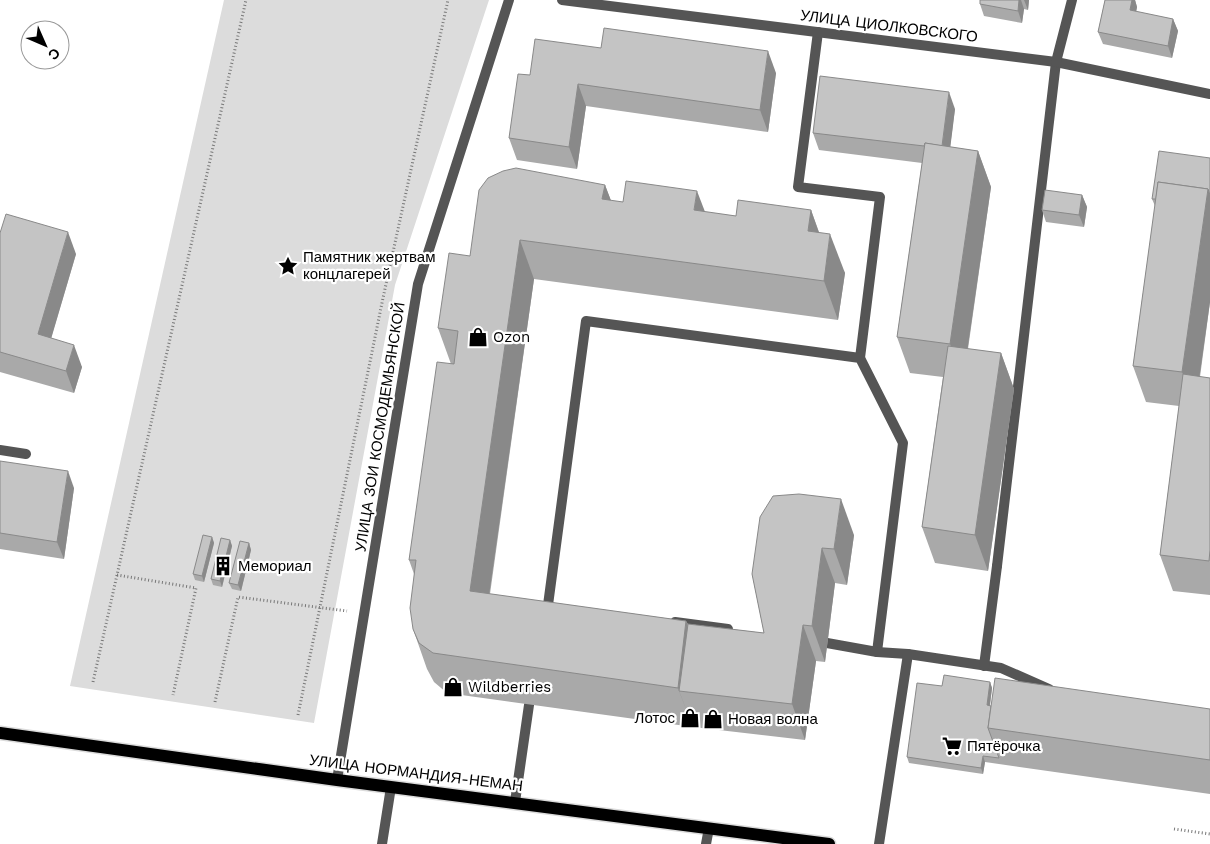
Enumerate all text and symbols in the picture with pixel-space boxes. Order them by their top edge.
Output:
street label: УЛИЦА ЦИОЛКОВСКОГО [799,6,979,46]
north arrow [20,20,70,70]
text: С [45,45,63,63]
place label: Памятник жертвам концлагерей [303,248,435,283]
place icon: Памятник жертвам концлагерей [277,255,299,277]
street label: УЛИЦА ЗОИ КОСМОДЕМЬЯНСКОЙ [351,301,409,553]
shop icon: Ozon [467,326,489,348]
place label: Ozon [493,328,530,346]
building icon: Мемориал [212,555,234,577]
place label: Мемориал [238,557,311,575]
shop icon: Wildberries [442,676,464,698]
place label: Wildberries [468,678,551,696]
shop icon: Лотос [679,707,701,729]
shop icon: Новая волна [702,708,724,730]
place label: Лотос [635,709,675,727]
place label: Новая волна [728,710,818,728]
supermarket icon: Пятёрочка [941,735,963,757]
place label: Пятёрочка [967,737,1041,755]
street label: УЛИЦА НОРМАНДИЯ-НЕМАН [308,751,524,795]

